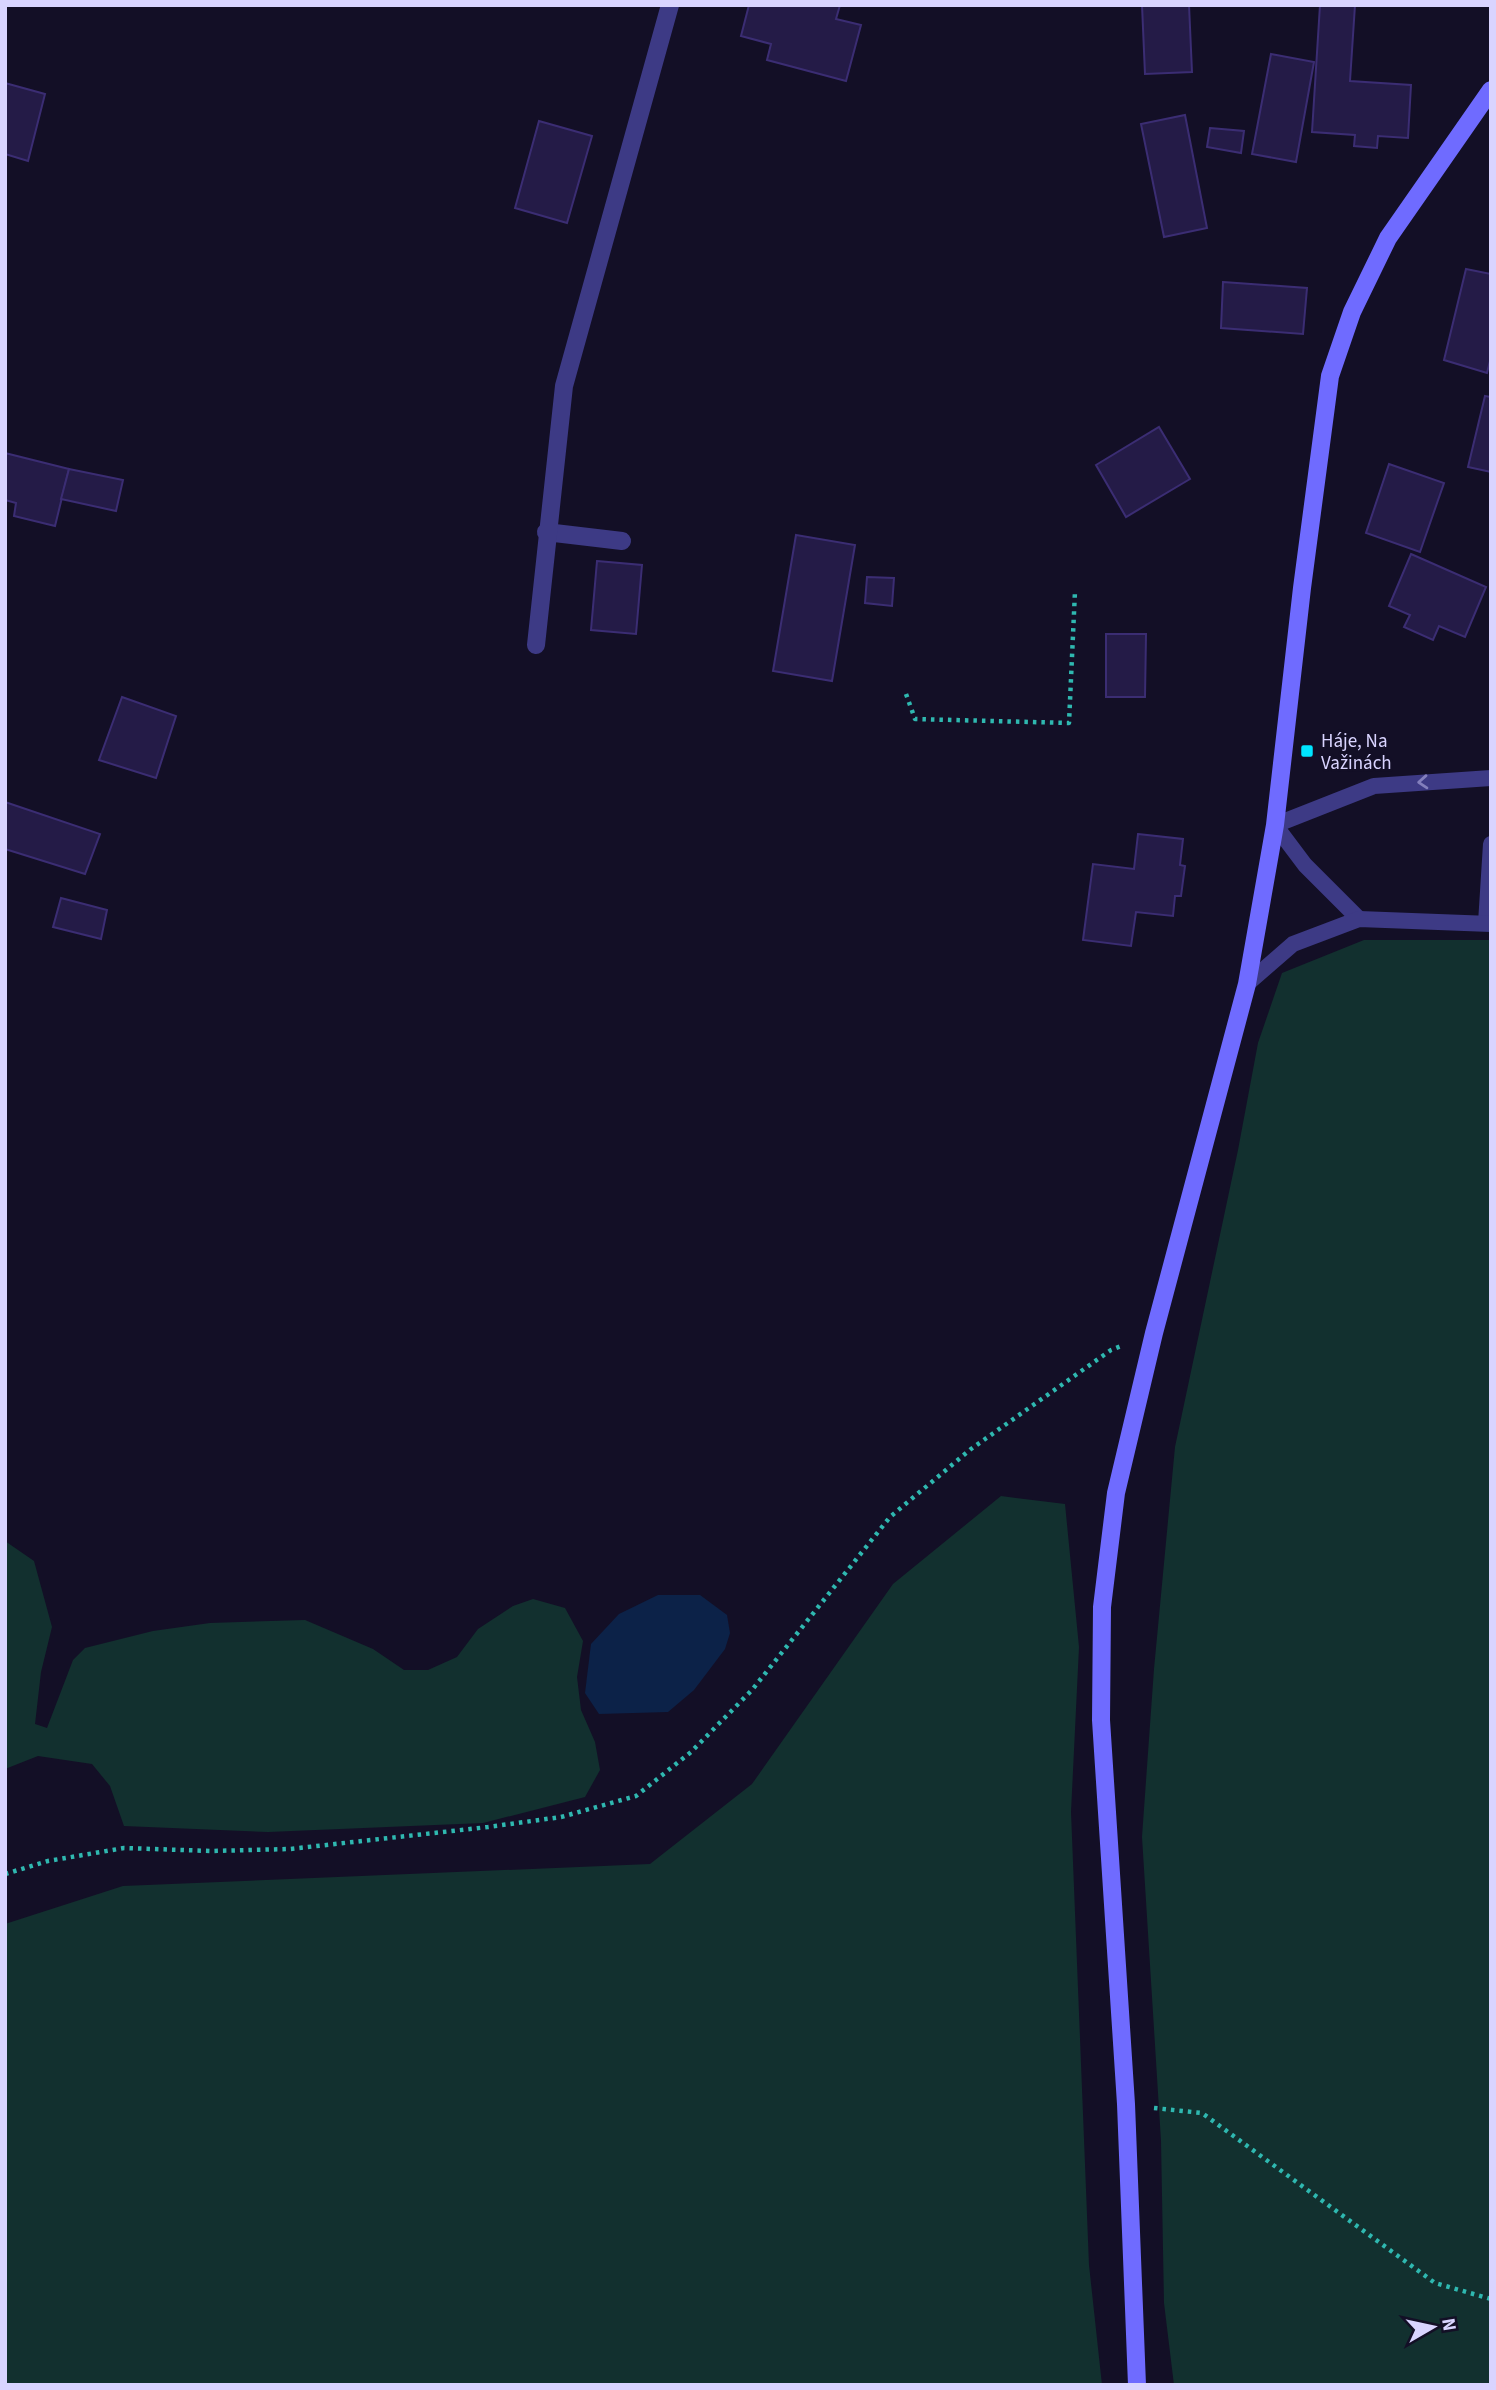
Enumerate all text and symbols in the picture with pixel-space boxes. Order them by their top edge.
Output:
place label: Háje, Na Važinách [1321,728,1392,777]
marker: Háje, Na Važinách [1299,743,1315,759]
one-way arrow [1417,774,1428,789]
north arrow [1398,2292,1468,2362]
text: N [1434,2316,1463,2333]

